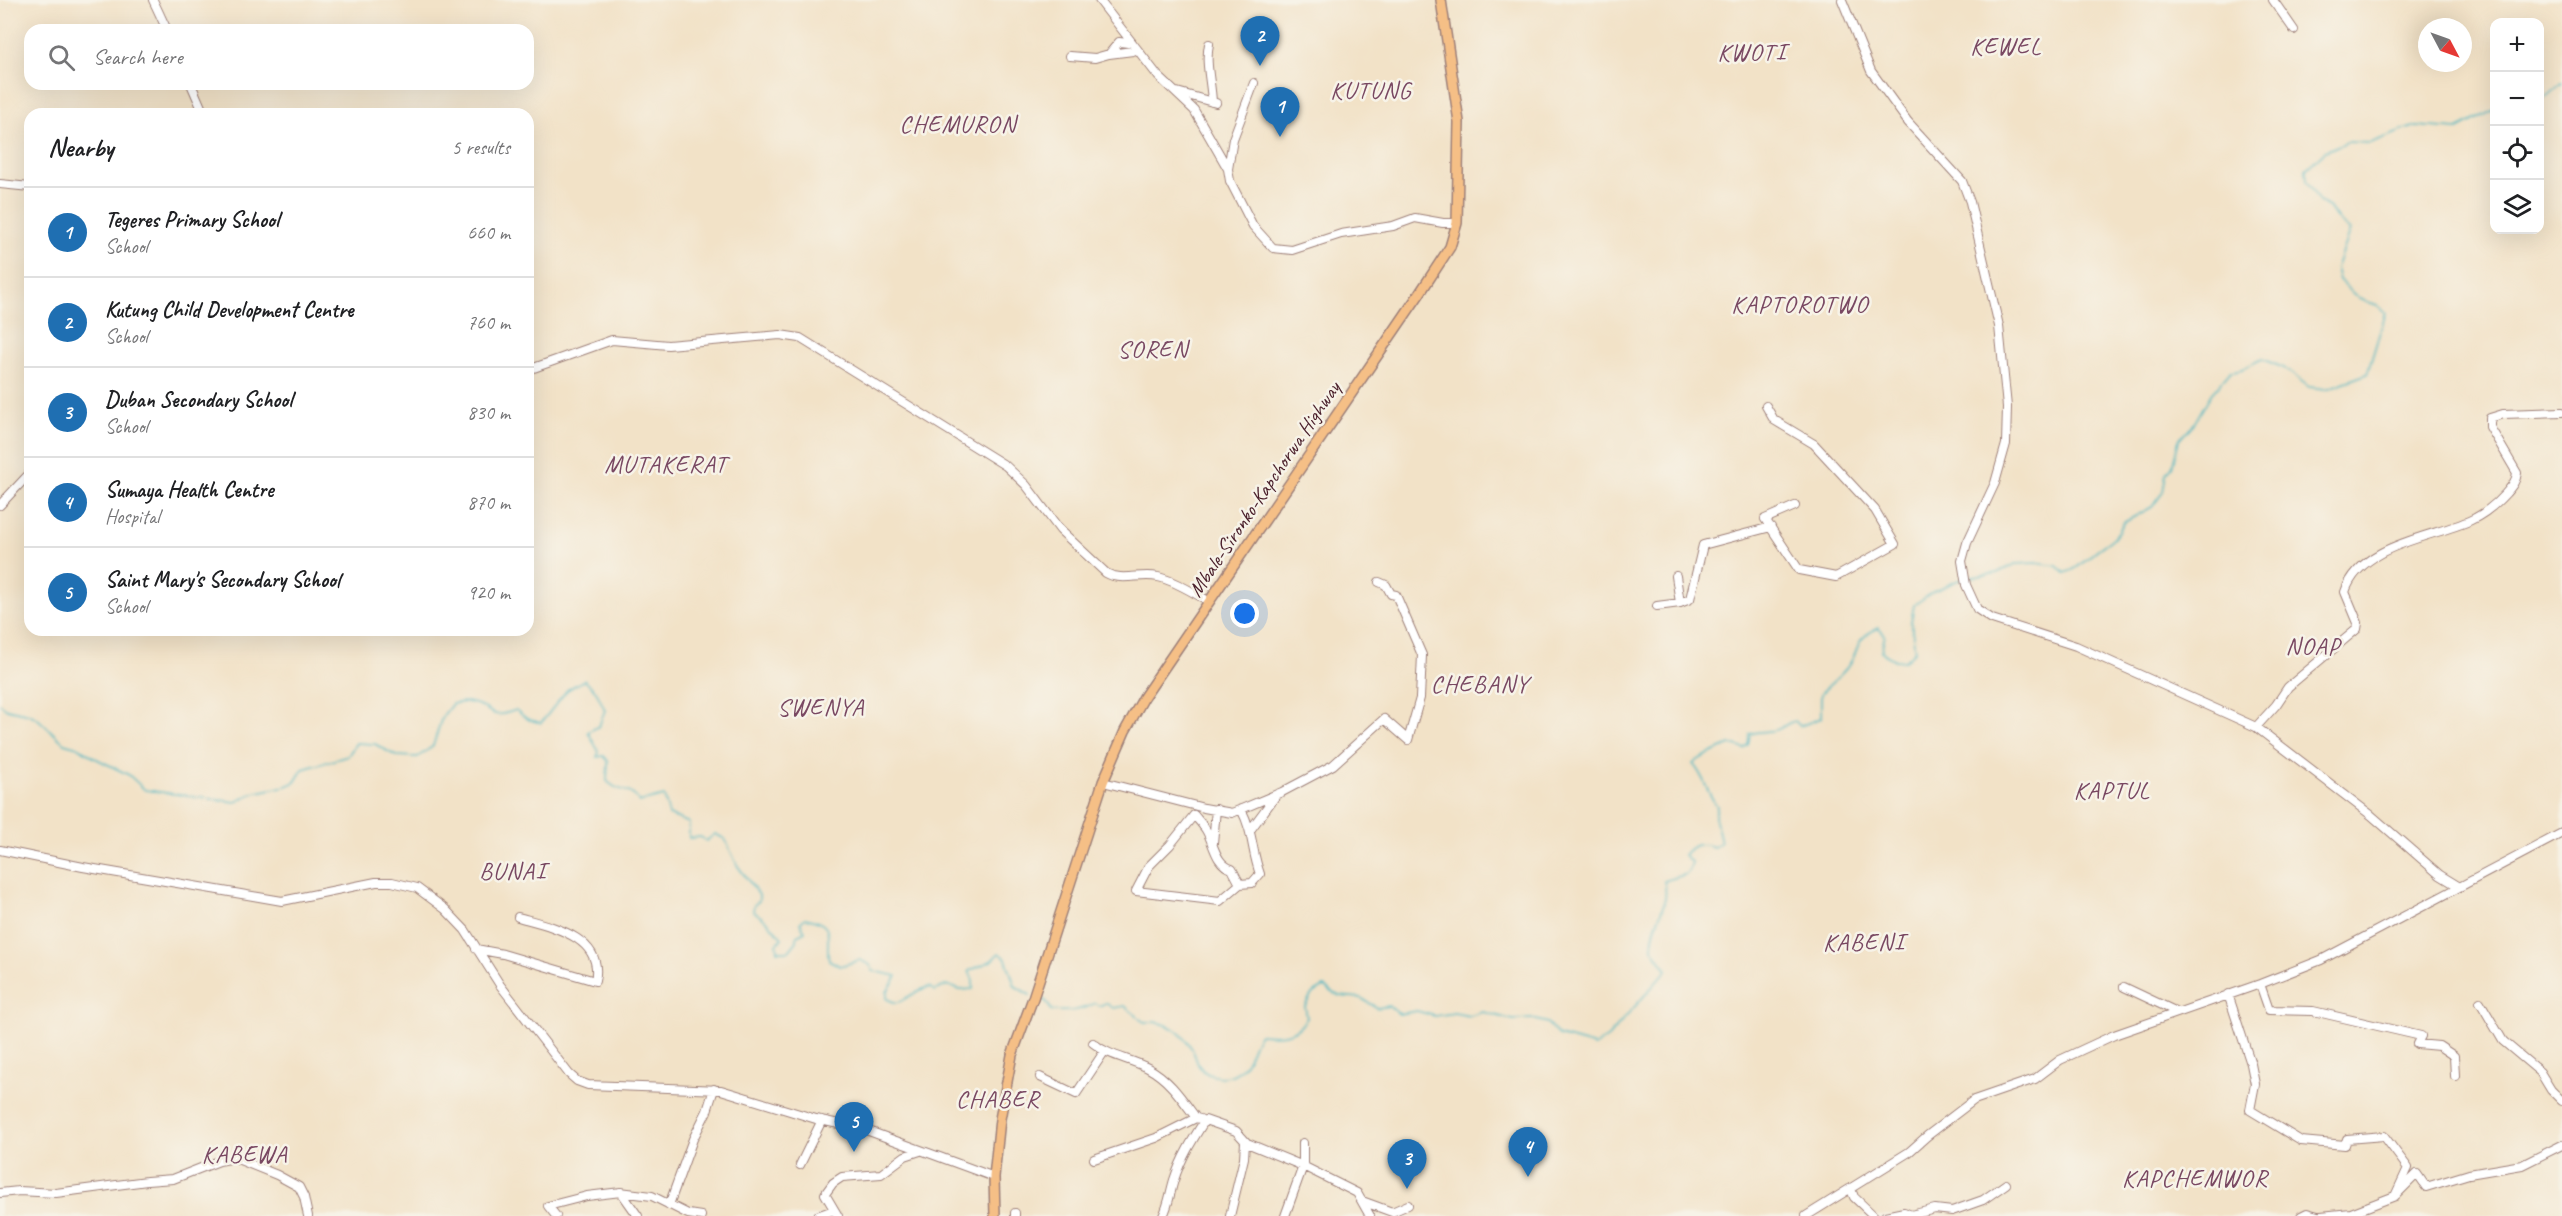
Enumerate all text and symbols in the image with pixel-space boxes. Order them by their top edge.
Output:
pin: 2 [1240,16,1280,66]
north arrow [2418,18,2472,72]
map controls [2490,18,2544,234]
button: + [2490,18,2544,72]
search box [24,24,534,90]
district label: KEWEL [1970,31,2042,61]
district label: KWOTI [1717,37,1791,67]
icon: search [45,41,78,74]
text: Search here [93,43,183,71]
button: − [2490,72,2544,126]
district label: KUTUNG [1330,75,1413,105]
pin: 1 [1260,88,1300,137]
district label: CHEMURON [899,109,1019,139]
button: locate [2490,126,2544,180]
text: Nearby [48,131,113,164]
text: 5 results [451,135,510,160]
button: layers [2490,180,2544,234]
text: Tegeres Primary School [105,206,279,234]
text: 1 [63,220,72,245]
text: 660 m [467,220,510,245]
text: School [105,234,148,259]
district label: KAPTOROTWO [1731,289,1870,319]
text: Kutung Child Development Centre [105,296,353,324]
text: 2 [63,310,72,335]
text: 760 m [467,310,510,335]
text: School [105,324,148,349]
district label: SOREN [1118,334,1191,364]
street label: Mbale-Sironko-Kapchorwa Highway [1182,375,1347,602]
text: Duban Secondary School [105,386,292,414]
text: 3 [63,400,72,425]
text: 830 m [467,400,510,425]
text: School [105,414,148,439]
district label: MUTAKERAT [605,449,731,479]
text: Sumaya Health Centre [105,476,273,504]
text: 4 [63,490,72,515]
text: 870 m [467,490,510,515]
text: Hospital [105,504,160,529]
text: Saint Mary's Secondary School [105,566,340,594]
text: 5 [63,580,72,605]
text: 920 m [467,580,510,605]
text: School [105,594,148,619]
your location [1230,599,1259,628]
district label: NOAP [2286,631,2343,661]
district label: CHEBANY [1431,669,1533,699]
district label: SWENYA [777,692,865,722]
district label: KAPTUL [2074,775,2150,805]
district label: BUNAI [479,856,551,886]
district label: KABENI [1823,927,1909,957]
district label: CHABER [956,1084,1042,1114]
pin: 5 [834,1102,874,1152]
pin: 4 [1508,1128,1547,1177]
district label: KABEWA [202,1139,288,1169]
pin: 3 [1388,1140,1426,1189]
district label: KAPCHEMWOR [2122,1163,2270,1193]

